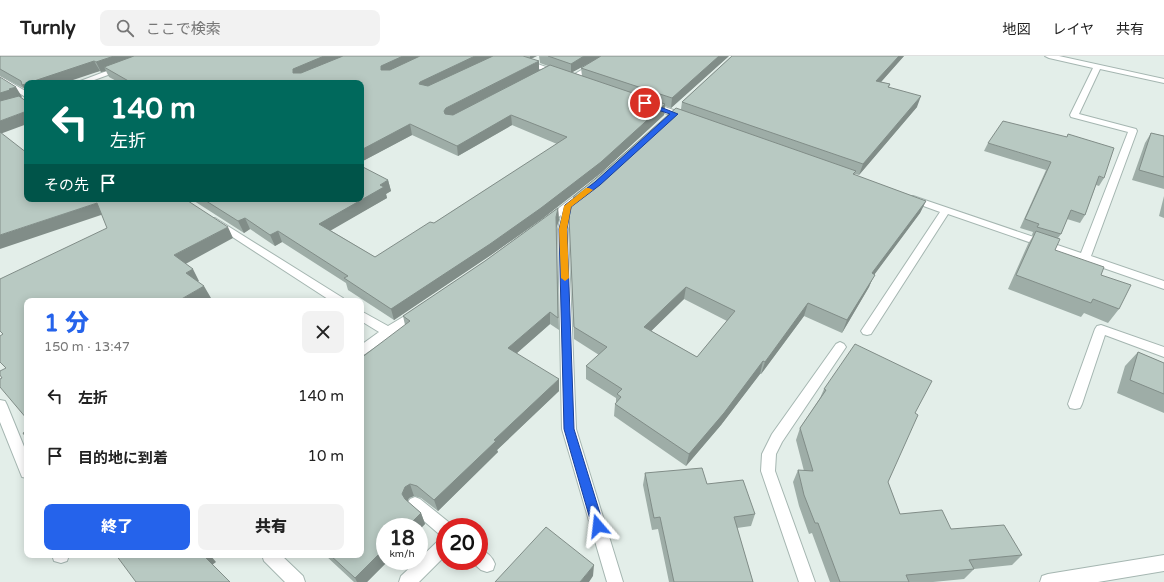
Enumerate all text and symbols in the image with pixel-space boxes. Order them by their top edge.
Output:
search box [100,10,380,46]
text: Turnly [20,17,76,39]
icon: search [114,17,136,39]
text: ここで検索 [146,20,221,38]
text: 地図 [1002,21,1030,38]
text: レイヤ [1052,21,1094,38]
text: 共有 [1116,21,1144,38]
pin [628,86,662,120]
text: 140 m [110,92,196,126]
icon: arrive [634,92,656,114]
icon: left [44,96,96,148]
text: 左折 [110,130,146,152]
icon: arrive [97,172,119,194]
text: その先 [44,176,89,194]
text: 1 分 [44,309,89,338]
button: close [302,311,344,353]
text: 150 m · 13:47 [44,339,130,355]
icon: left [44,385,66,407]
text: 140 m [298,387,344,405]
text: 左折 [78,389,108,407]
icon: arrive [44,445,66,467]
text: 10 m [307,447,344,465]
text: 目的地に到着 [78,449,168,467]
button: 終了 [44,504,190,550]
button: 共有 [198,504,344,550]
position arrow [577,505,619,547]
speed limit sign: 20 [436,518,488,570]
text: 18 [389,527,415,551]
text: km/h [389,548,415,560]

